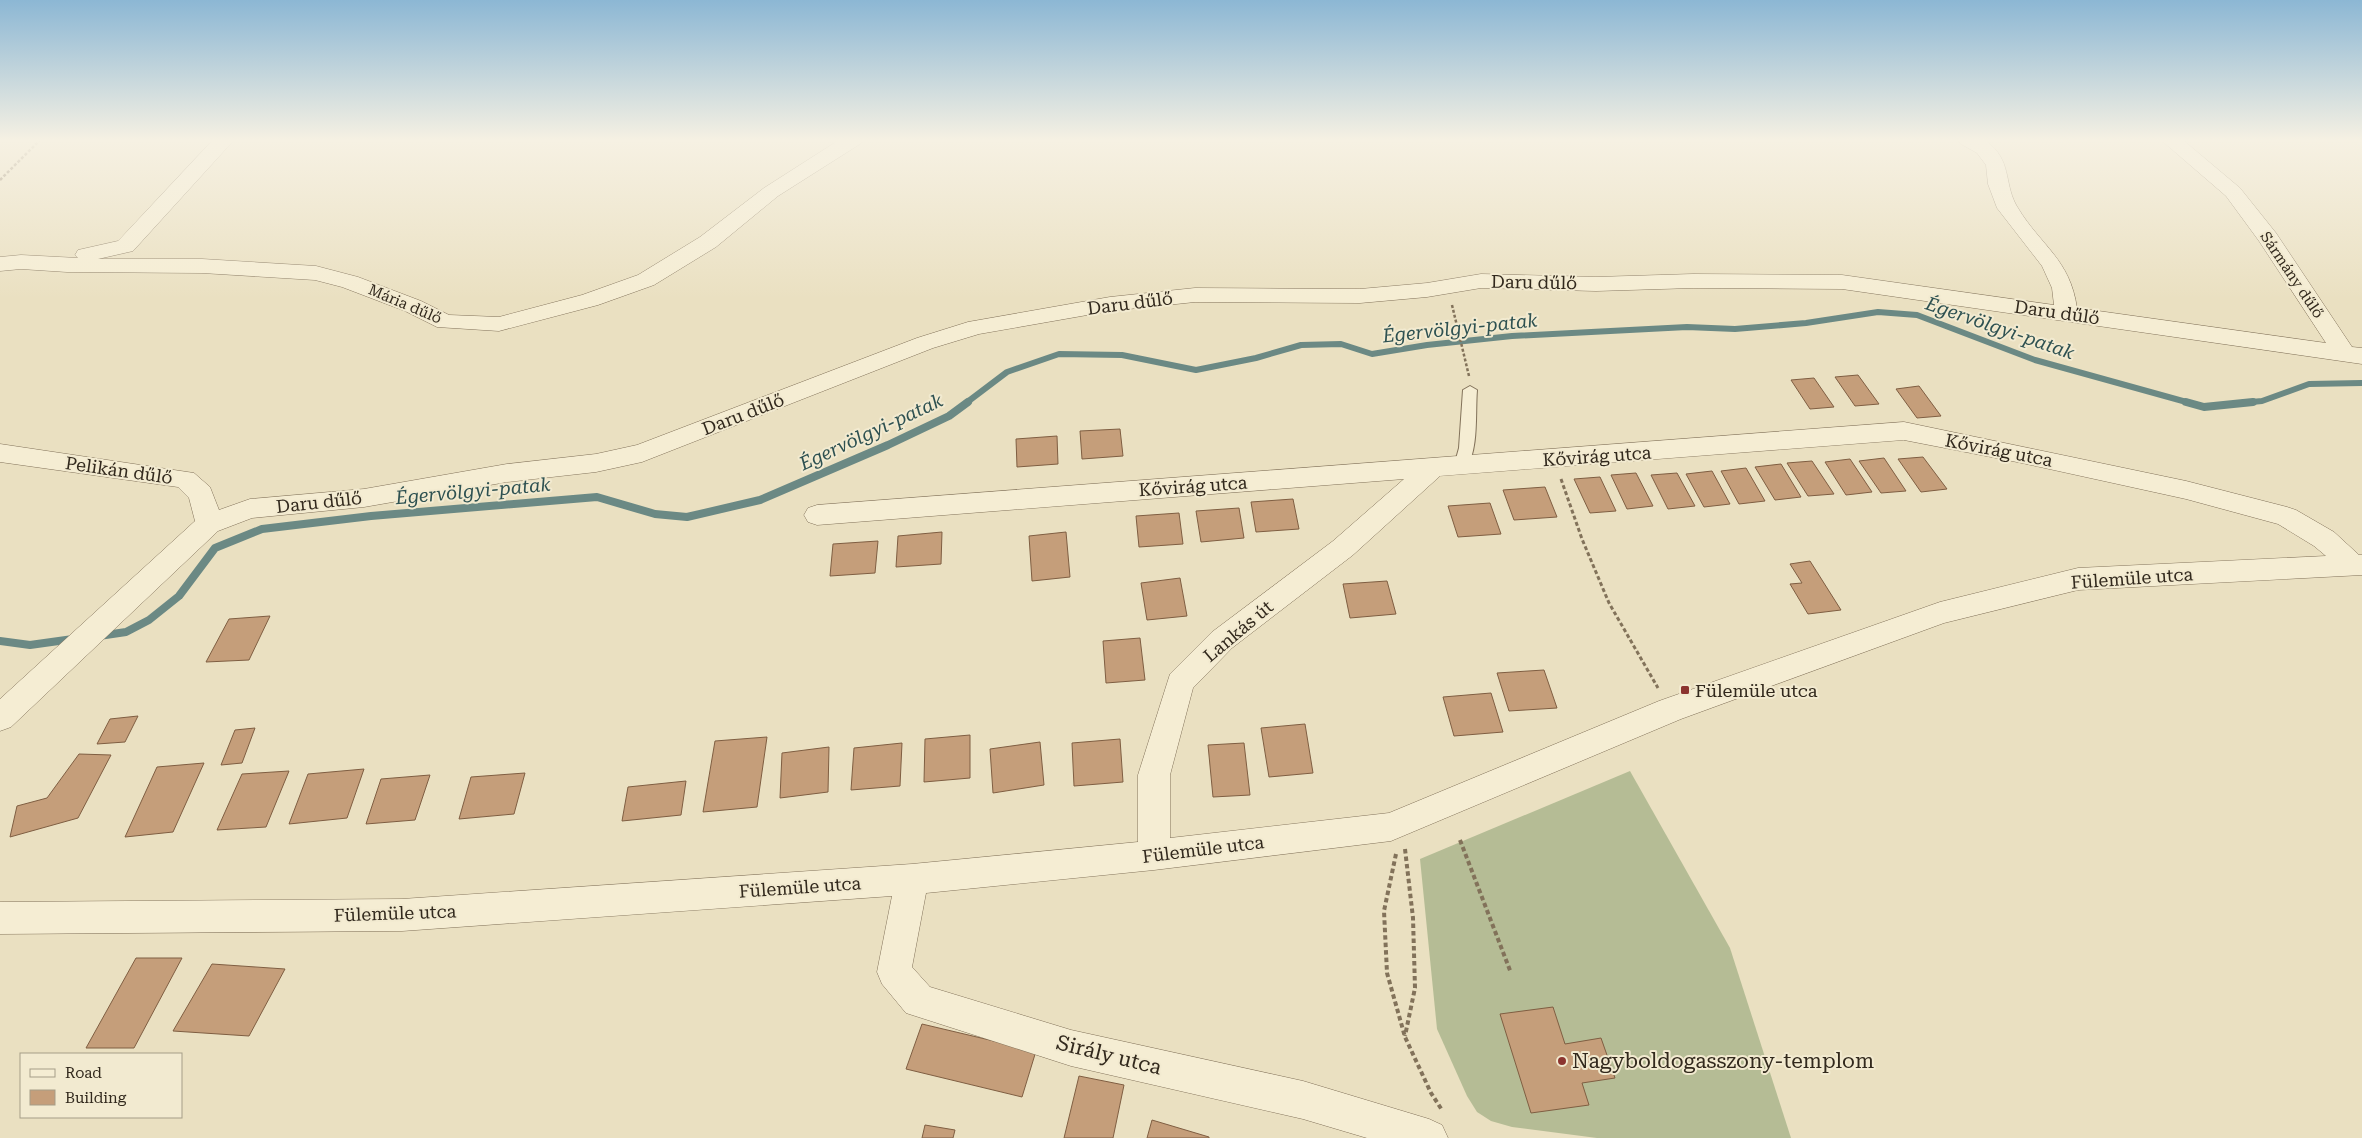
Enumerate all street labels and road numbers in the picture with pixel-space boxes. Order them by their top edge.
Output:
street label: Sármány dűlő [2256,228,2328,322]
street label: Daru dűlő [1491,271,1577,293]
street label: Mária dűlő [366,280,444,328]
street label: Daru dűlő [1086,287,1174,319]
street label: Daru dűlő [2013,296,2101,328]
street label: Daru dűlő [699,389,787,439]
street label: Kővirág utca [1944,429,2055,471]
street label: Kővirág utca [1542,442,1652,470]
street label: Pelikán dűlő [64,452,174,488]
street label: Kővirág utca [1138,472,1248,500]
street label: Daru dűlő [275,487,363,517]
street label: Fülemüle utca [2070,563,2194,593]
street label: Lankás út [1199,596,1277,666]
street label: Fülemüle utca [1141,831,1265,867]
street label: Fülemüle utca [738,872,862,902]
street label: Fülemüle utca [333,900,457,926]
street label: Sirály utca [1054,1030,1165,1080]

